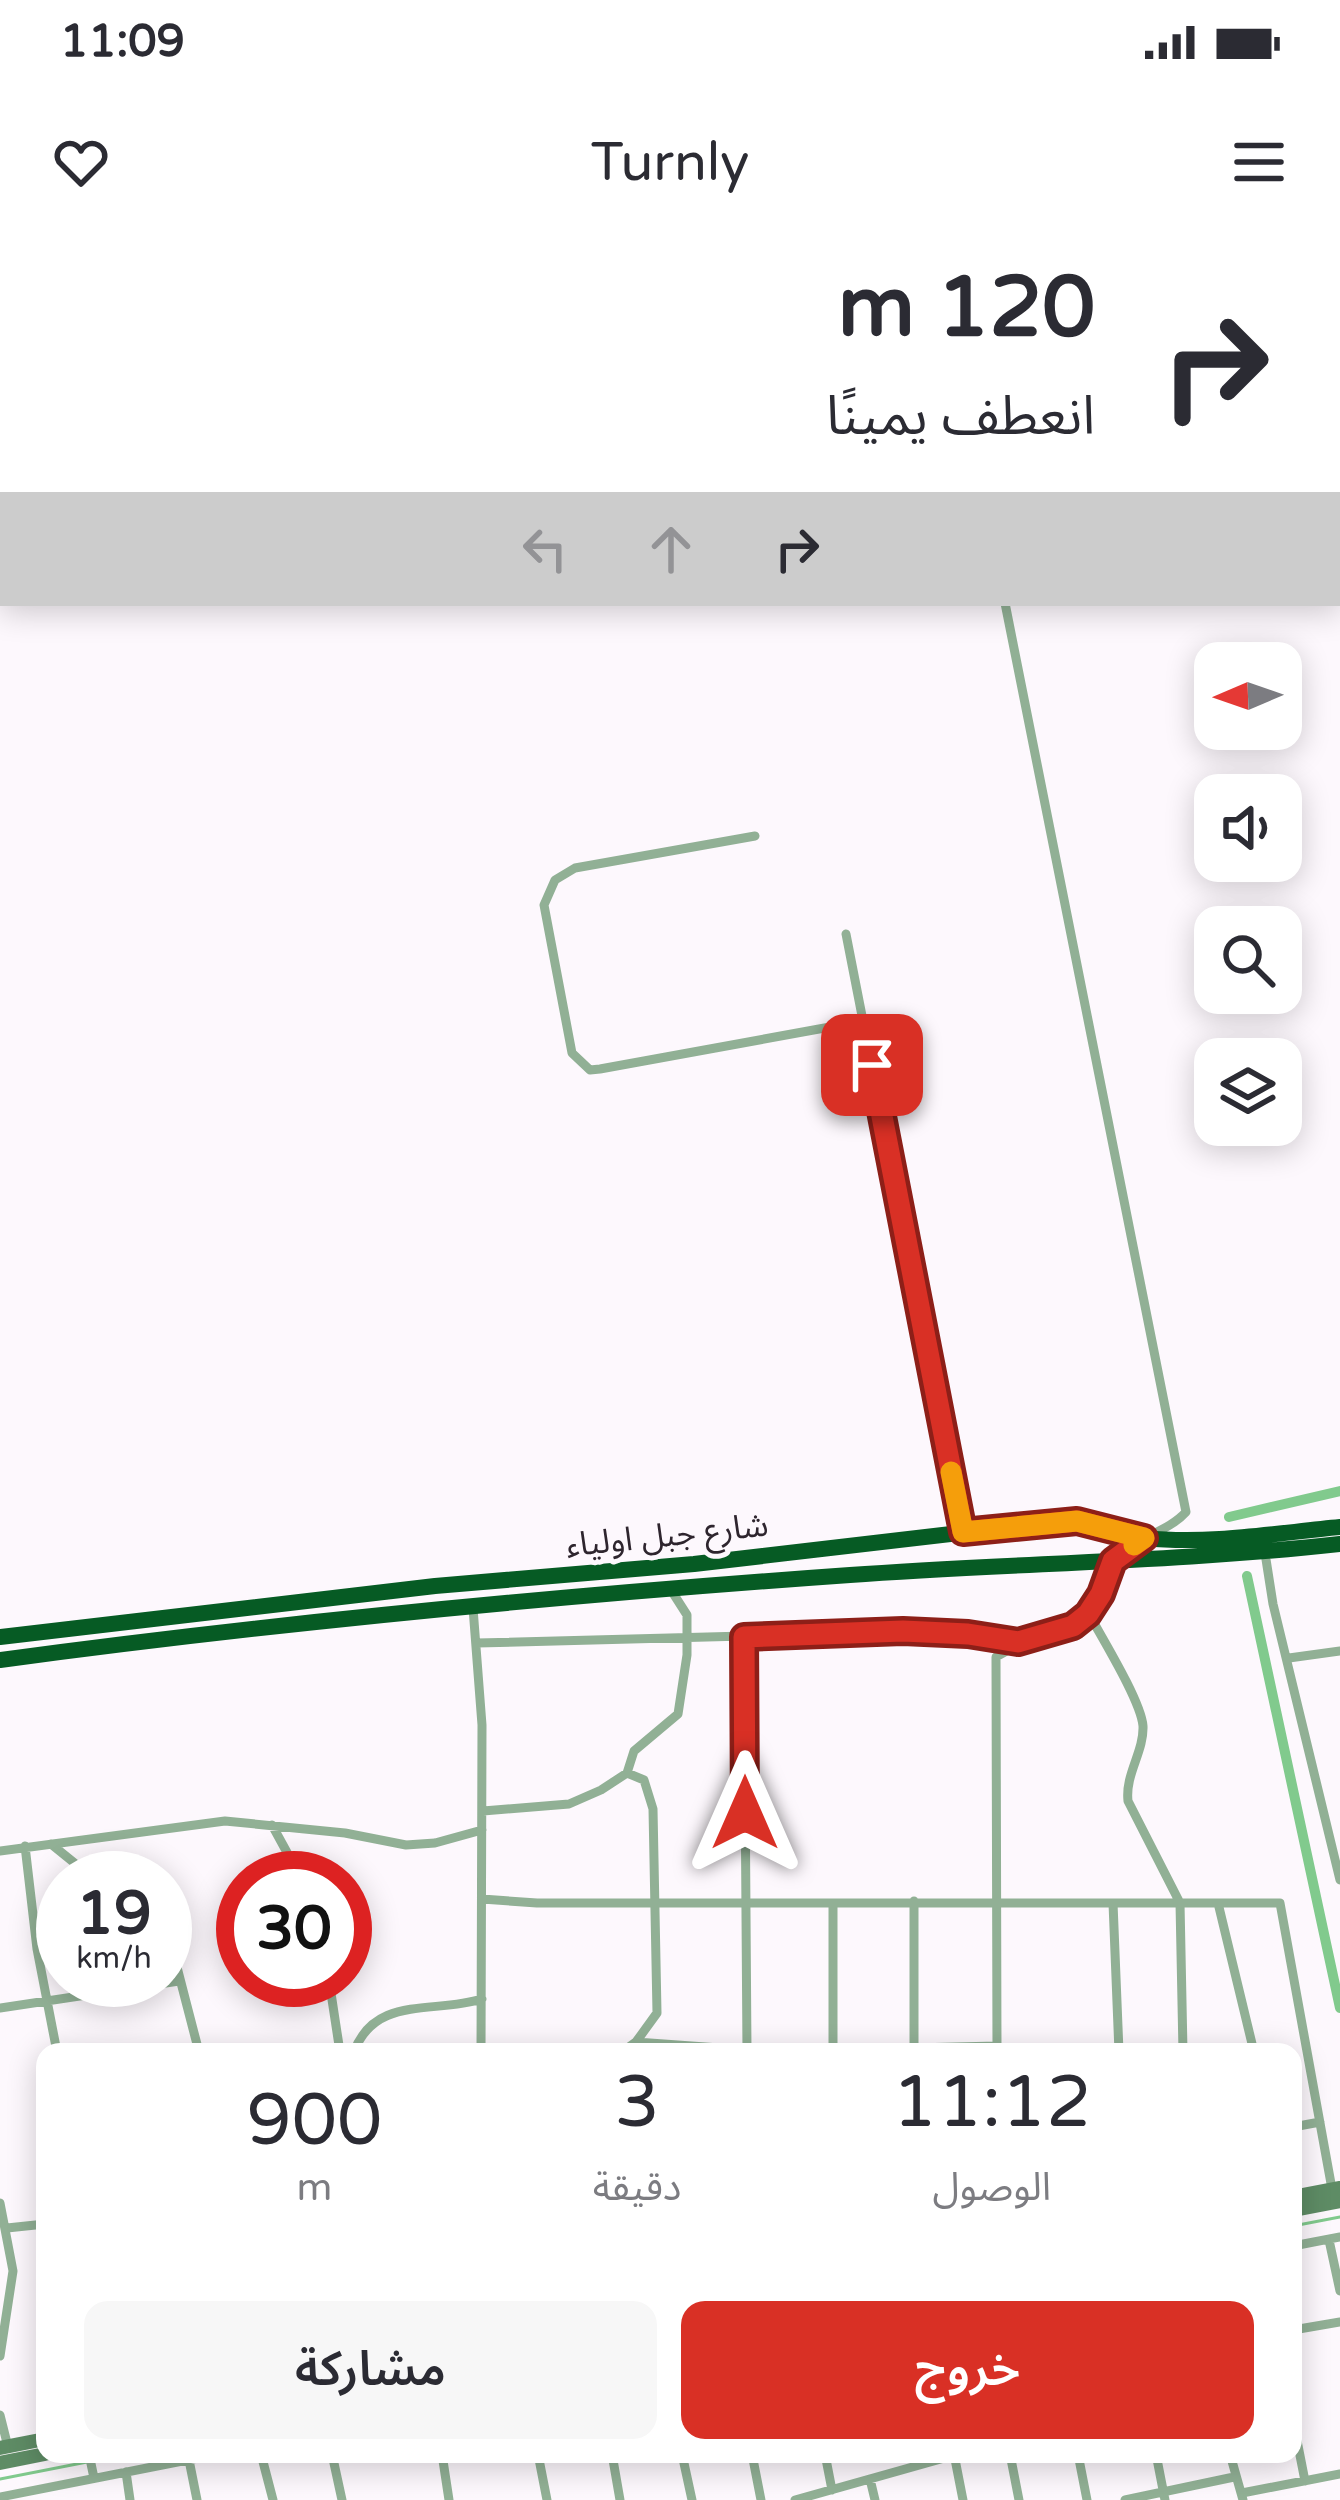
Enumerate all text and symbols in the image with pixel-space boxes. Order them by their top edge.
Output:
text: 11:09 [60,15,185,69]
icon: heart [48,129,114,195]
icon: menu [1226,129,1292,195]
text: Turnly [591,130,749,195]
text: 120 m [838,258,1095,359]
icon: right [1137,288,1293,444]
text: انعطف يمينًا [826,384,1095,449]
icon: left [512,516,578,582]
icon: ahead [638,516,704,582]
icon: right [764,516,830,582]
north arrow [1194,642,1302,750]
map controls [1194,642,1302,1146]
button: sound [1194,774,1302,882]
button: search [1194,906,1302,1014]
pin [821,1014,923,1116]
icon: arrive [839,1032,905,1098]
button: layers [1194,1038,1302,1146]
street label: شارع جبل اولياء [564,1505,771,1569]
position arrow [682,1750,808,1876]
speed limit sign: 30 [216,1851,372,2007]
text: 19 [76,1878,152,1950]
text: km/h [76,1940,152,1977]
text: 3 [614,2060,660,2147]
text: 11:12 [892,2060,1092,2147]
text: 900 [247,2078,382,2165]
text: m [296,2164,332,2211]
text: دقيقة [593,2164,681,2211]
text: الوصول [932,2164,1051,2211]
button: مشاركة [84,2301,657,2439]
button: خروج [681,2301,1254,2439]

